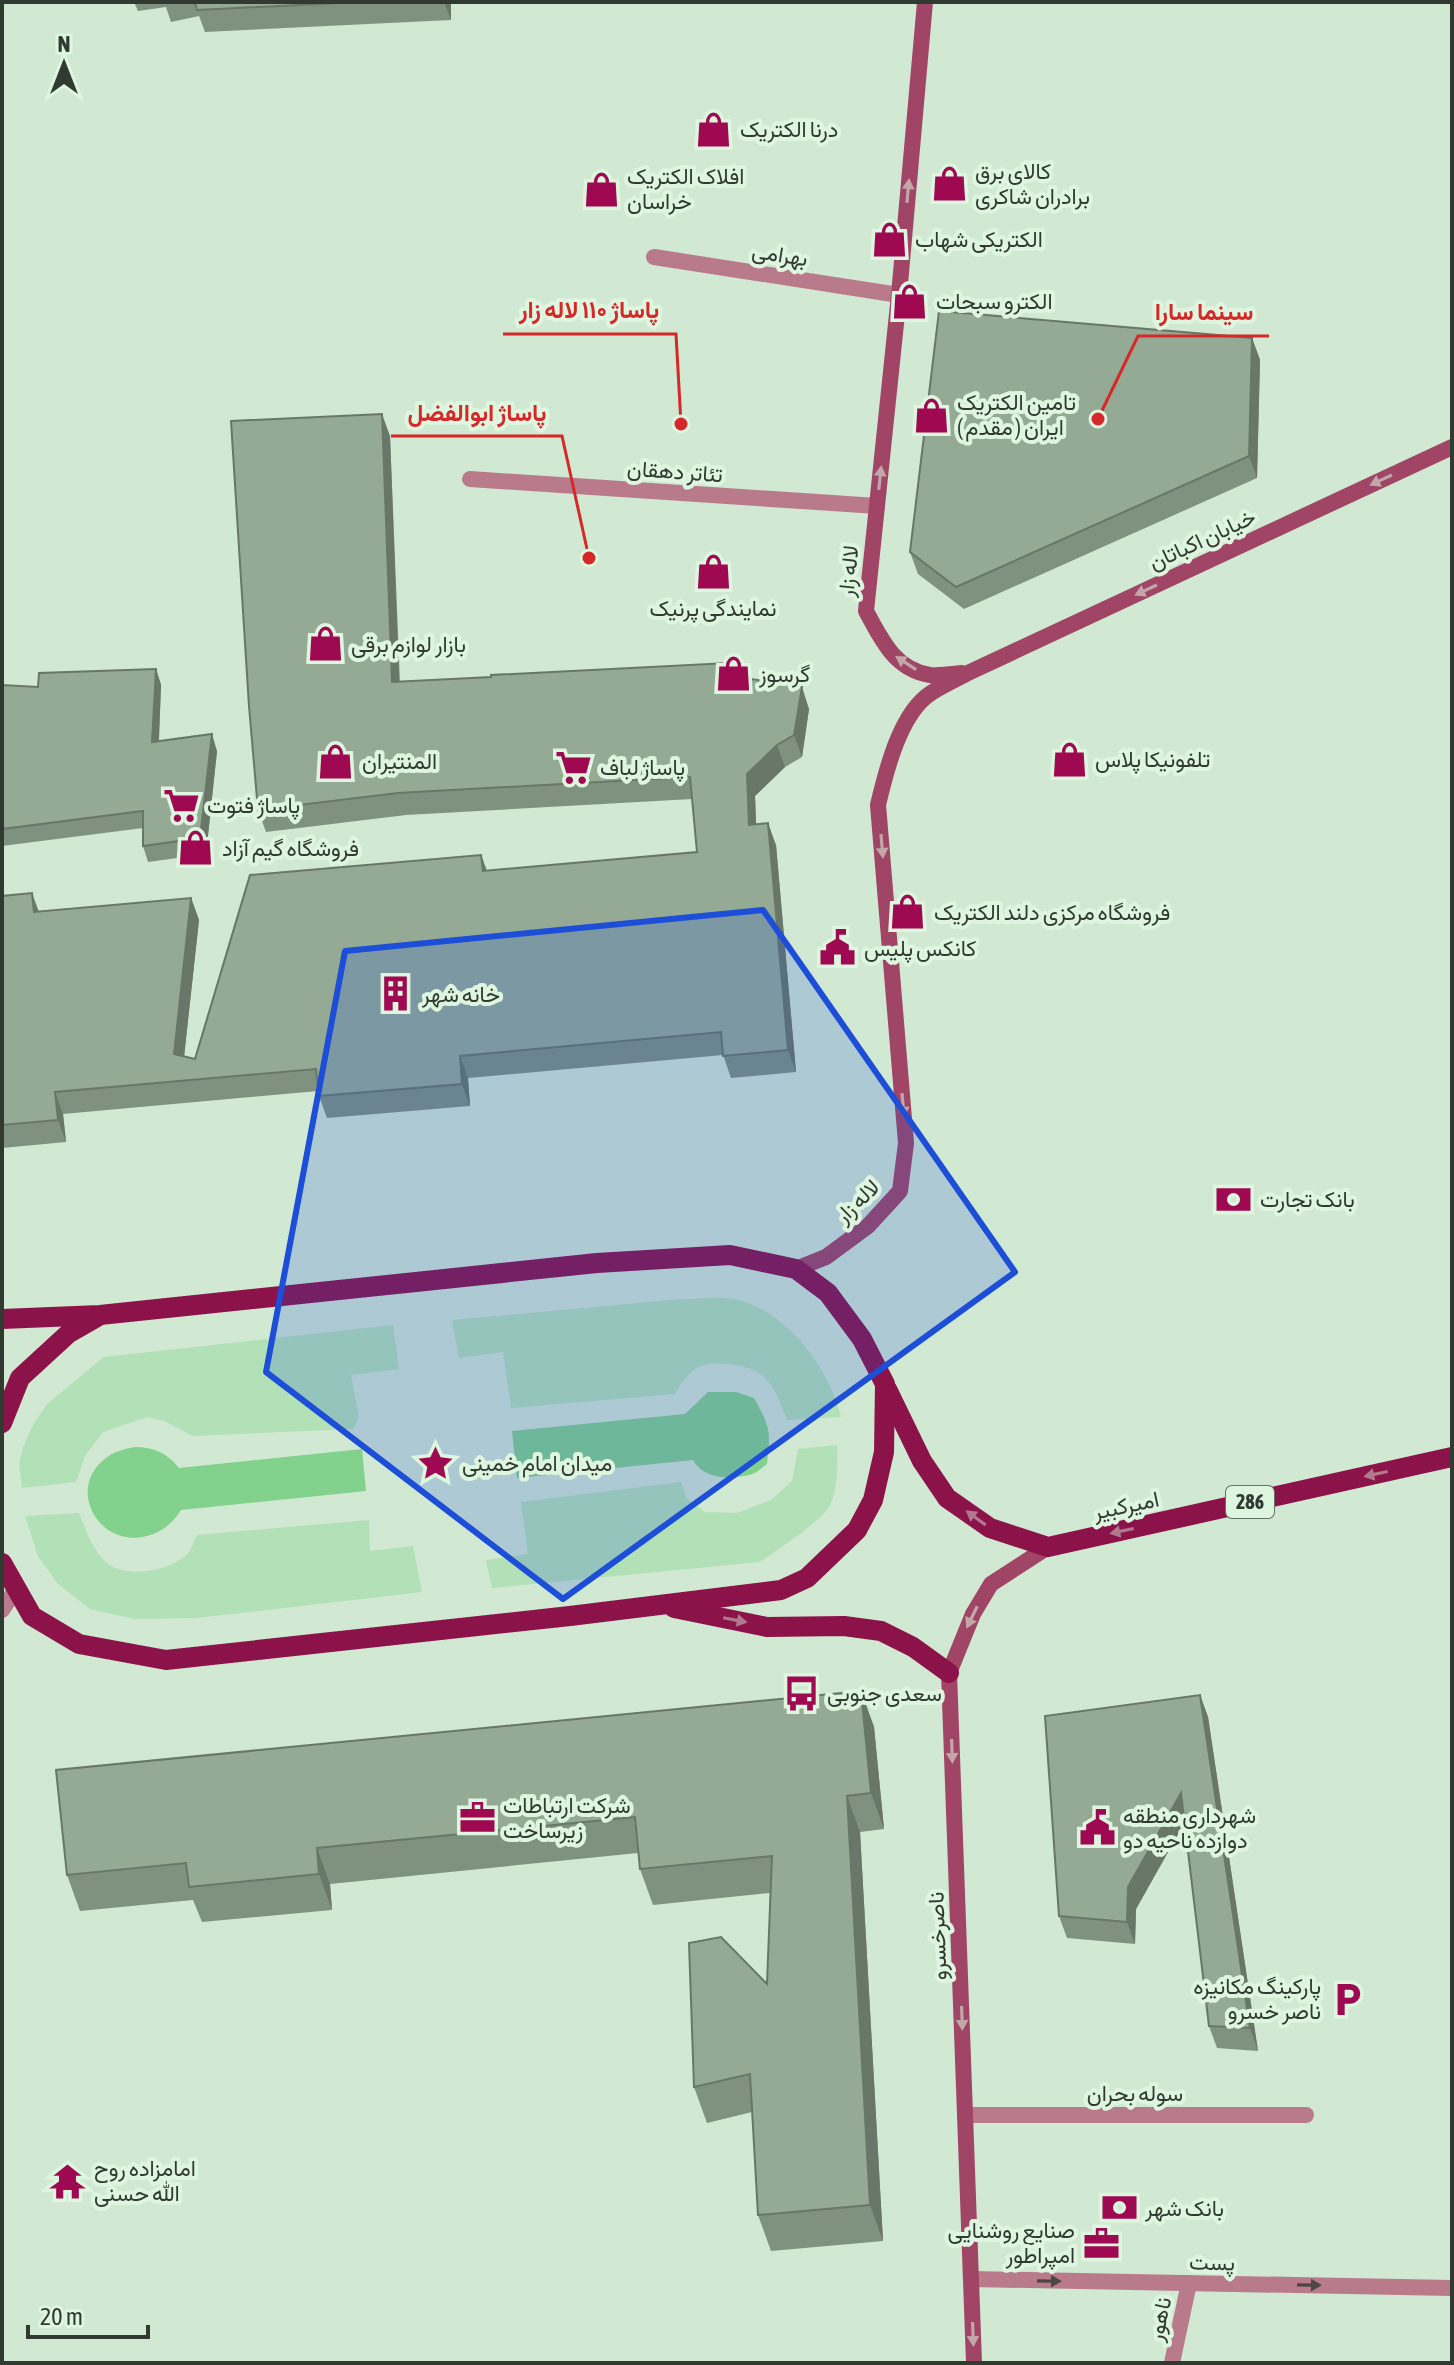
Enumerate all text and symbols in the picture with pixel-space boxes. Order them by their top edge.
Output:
north arrow [24,24,104,104]
text: N [58,31,70,57]
shop icon: درنا الکتریک [695,110,733,148]
place label: درنا الکتریک [740,116,838,143]
place label: کالای برق برادران شاکری [975,158,1090,210]
place label: افلاک الکتریک خراسان [627,163,744,215]
shop icon: کالای برق برادران شاکری [930,165,968,203]
shop icon: افلاک الکتریک خراسان [582,170,620,208]
one-way arrow [902,178,915,203]
shop icon: الکتریکی شهاب [870,220,908,258]
place label: الکتریکی شهاب [915,226,1043,253]
street label: بهرامی [750,237,810,272]
shop icon: الکترو سبحات [891,282,929,320]
callout: پاساژ ۱۱۰ لاله زار [503,286,676,334]
place label: الکترو سبحات [936,288,1053,315]
callout: سینما سارا [1138,288,1269,336]
text: پاساژ ۱۱۰ لاله زار [518,296,659,326]
text: سینما سارا [1155,298,1253,327]
callout: پاساژ ابوالفضل [391,388,562,436]
place label: تامین الکتریک ایران ( مقدم ) [957,389,1076,442]
shop icon: تامین الکتریک ایران ( مقدم ) [912,396,950,434]
text: پاساژ ابوالفضل [408,399,546,429]
street label: تئاتر دهقان [626,455,724,488]
one-way arrow [874,465,887,490]
one-way arrow [1370,473,1393,487]
street label: خیابان اکباتان [1144,503,1260,575]
street label: لاله زار [832,544,865,599]
shop icon: نمایندگی پرنیک [694,553,732,591]
one-way arrow [1134,583,1157,597]
place label: نمایندگی پرنیک [650,595,777,623]
shop icon: بازار لوازم برقی [306,625,344,663]
place label: بازار لوازم برقی [351,631,466,659]
shop icon: گرسوز [714,655,752,693]
one-way arrow [895,656,916,671]
place label: گرسوز [758,661,810,688]
shop icon: تلفونیکا پلاس [1050,740,1088,778]
shop icon: المنتیران [317,742,355,780]
place label: تلفونیکا پلاس [1095,746,1210,774]
place label: المنتیران [362,748,437,775]
supermarket icon: پاساژ لباف [555,748,593,786]
place label: پاساژ لباف [600,754,685,782]
supermarket icon: پاساژ فتوت [162,786,200,824]
place label: پاساژ فتوت [207,792,300,820]
shop icon: فروشگاه گیم آزاد [177,829,215,867]
one-way arrow [876,833,889,858]
place label: فروشگاه گیم آزاد [222,835,359,863]
shop icon: فروشگاه مرکزی دلند الکتریک [889,893,927,931]
place label: فروشگاه مرکزی دلند الکتریک [934,899,1170,926]
public building icon: کانکس پلیس [819,929,857,967]
place label: کانکس پلیس [864,935,977,963]
building icon: خانه شهر [377,975,415,1013]
place label: خانه شهر [421,981,500,1008]
one-way arrow [897,1093,910,1118]
street label: لاله زار [829,1174,885,1230]
bank icon: بانک تجارت [1215,1180,1253,1218]
place label: بانک تجارت [1260,1186,1355,1213]
place icon: میدان امام خمینی [417,1444,455,1482]
place label: میدان امام خمینی [462,1450,612,1478]
one-way arrow [1363,1468,1388,1481]
street label: امیرکبیر [1090,1485,1162,1526]
road number: 286 [1226,1486,1274,1518]
one-way arrow [966,1511,987,1526]
one-way arrow [1109,1525,1134,1538]
one-way arrow [965,1606,979,1629]
one-way arrow [723,1615,748,1627]
bus stop icon: سعدی جنوبی [782,1674,820,1712]
place label: سعدی جنوبی [827,1680,942,1707]
one-way arrow [945,1739,958,1764]
place label: شرکت ارتباطات زیرساخت [503,1792,631,1844]
office icon: شرکت ارتباطات زیرساخت [458,1799,496,1837]
place label: شهرداری منطقه دوازده ناحیه دو [1123,1802,1256,1854]
public building icon: شهرداری منطقه دوازده ناحیه دو [1078,1809,1116,1847]
street label: ناصرخسرو [922,1891,953,1981]
place label: پارکینگ مکانیزه ناصر خسرو [1193,1973,1321,2025]
parking icon: پارکینگ مکانیزه ناصر خسرو [1328,1980,1366,2018]
one-way arrow [955,2006,968,2031]
street label: سوله بحران [1087,2080,1183,2107]
place label: امامزاده روح الله حسنی [94,2155,196,2207]
temple icon: امامزاده روح الله حسنی [49,2162,87,2200]
bank icon: بانک شهر [1100,2189,1138,2227]
place label: بانک شهر [1144,2195,1224,2222]
place label: صنایع روشنایی امپراطور [948,2217,1075,2270]
office icon: صنایع روشنایی امپراطور [1082,2224,1120,2262]
street label: پست [1189,2249,1235,2277]
one-way arrow [1037,2274,1062,2287]
one-way arrow [1297,2279,1322,2291]
scale bar [28,2289,148,2339]
street label: ناهور [1141,2294,1177,2345]
text: 20 m [40,2303,83,2330]
one-way arrow [966,2322,979,2347]

